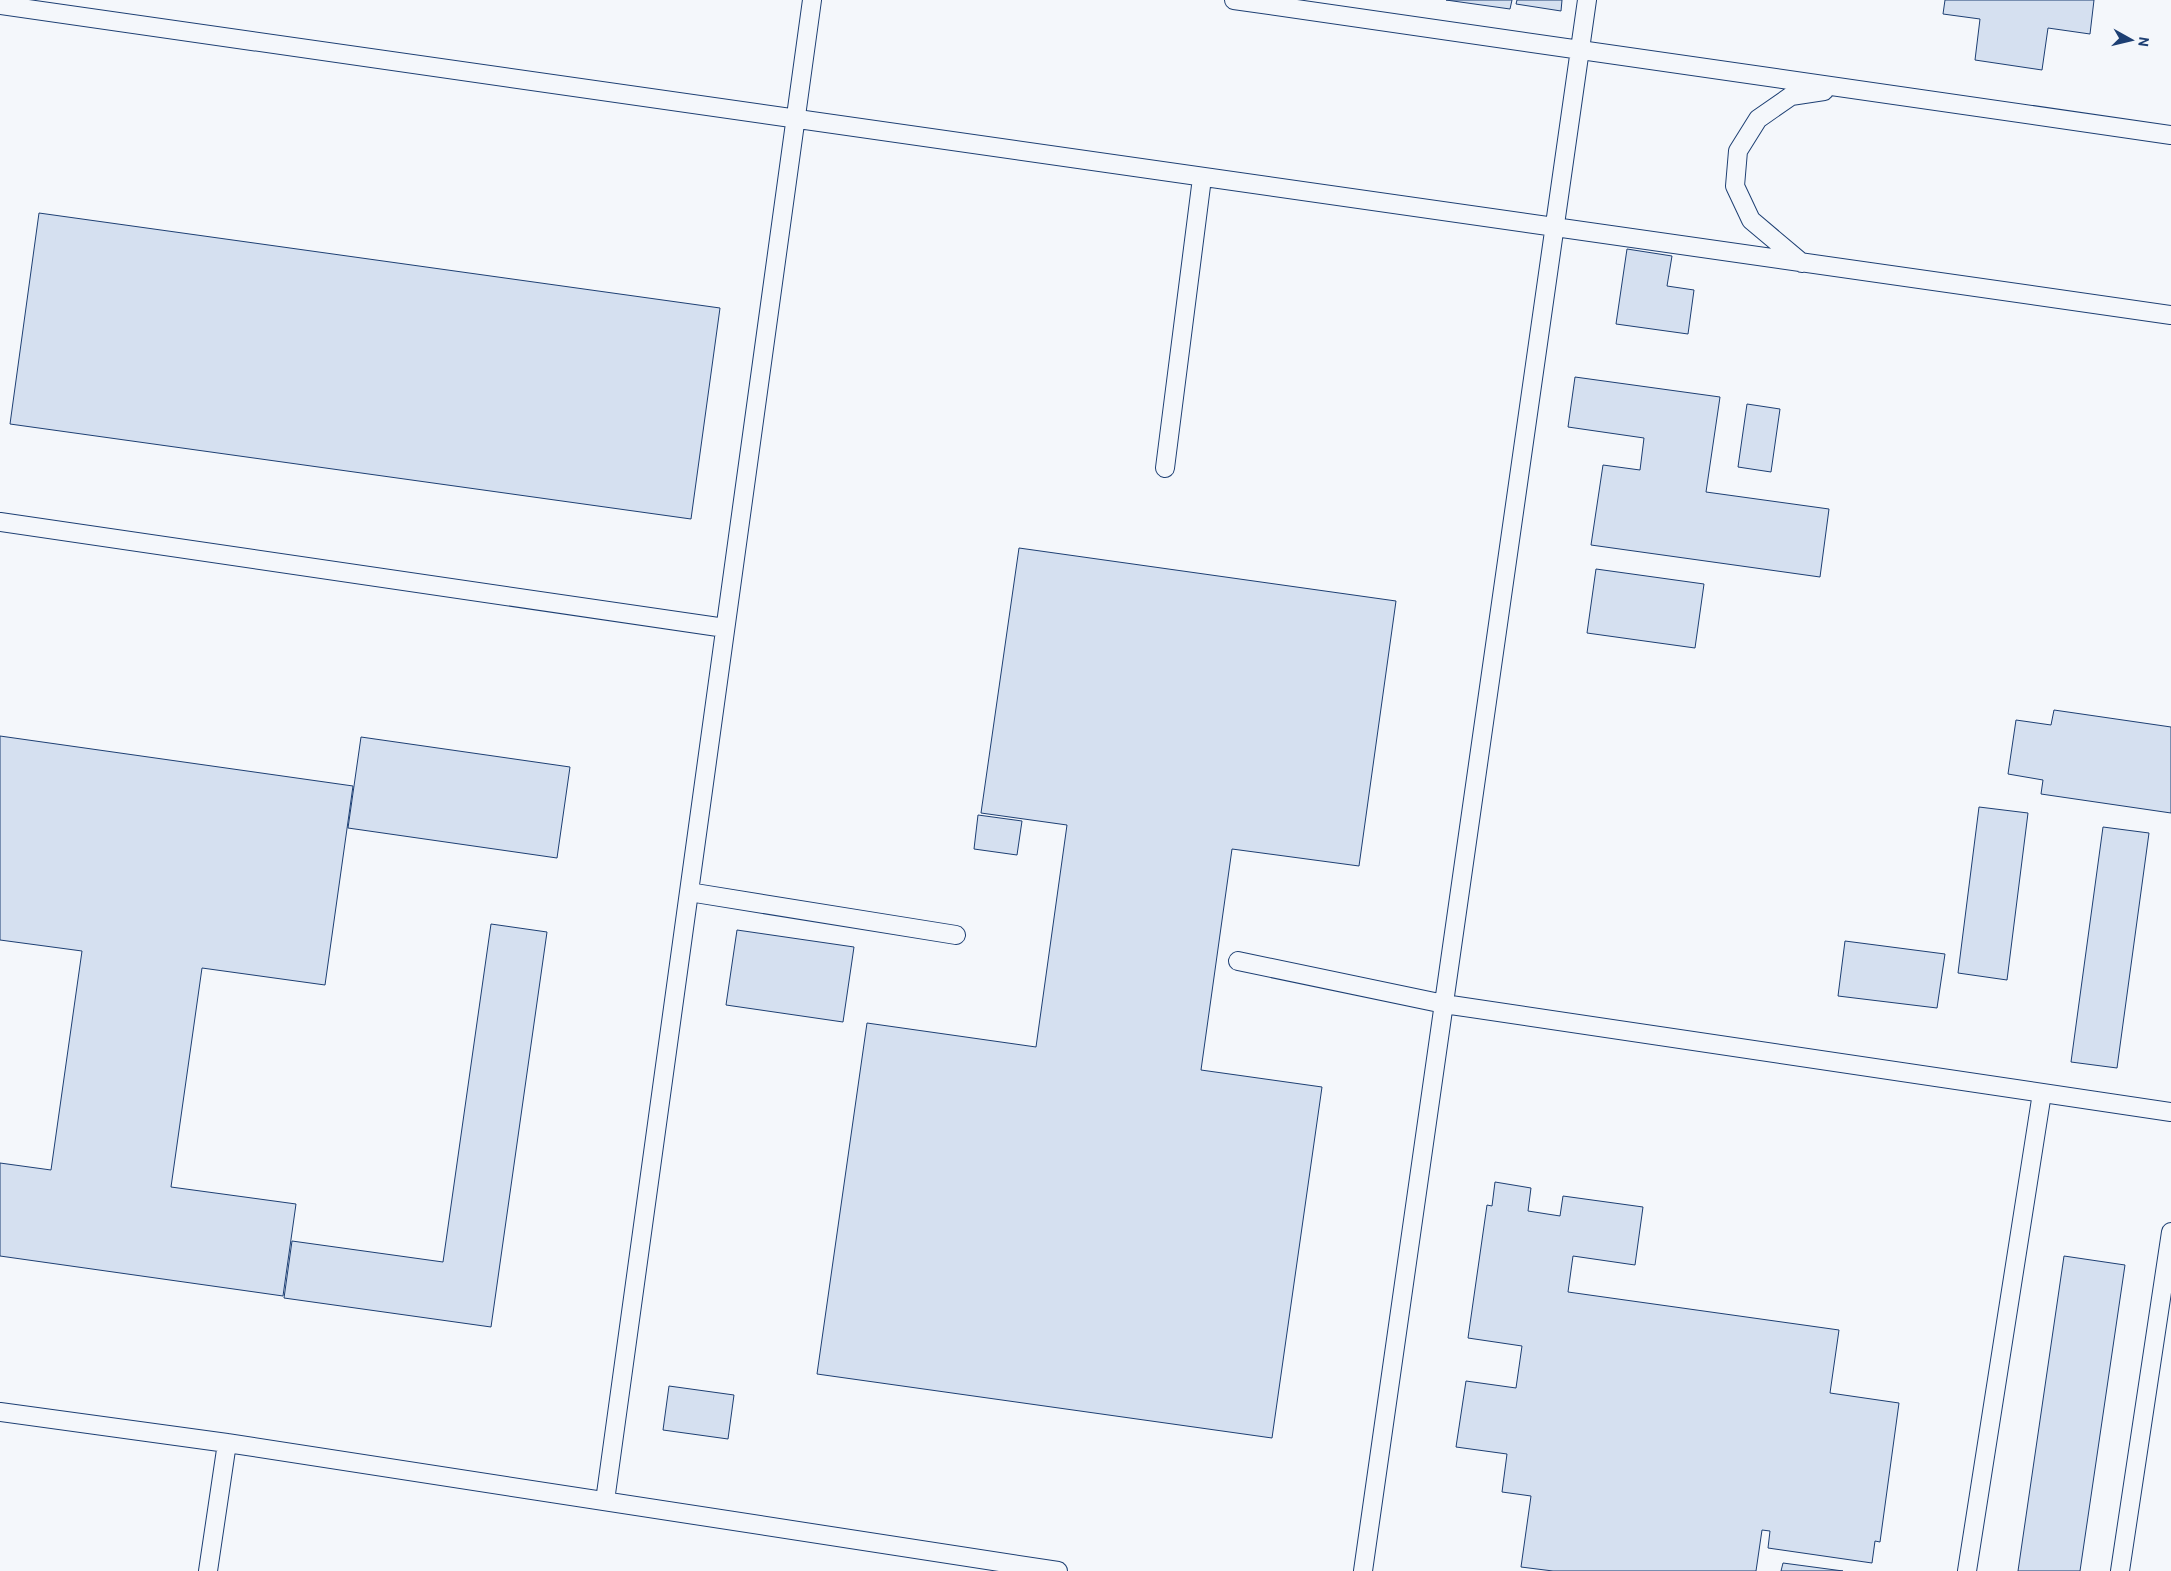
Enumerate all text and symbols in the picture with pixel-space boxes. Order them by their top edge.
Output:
north arrow [2106,15,2156,65]
text: N [2135,36,2153,48]

